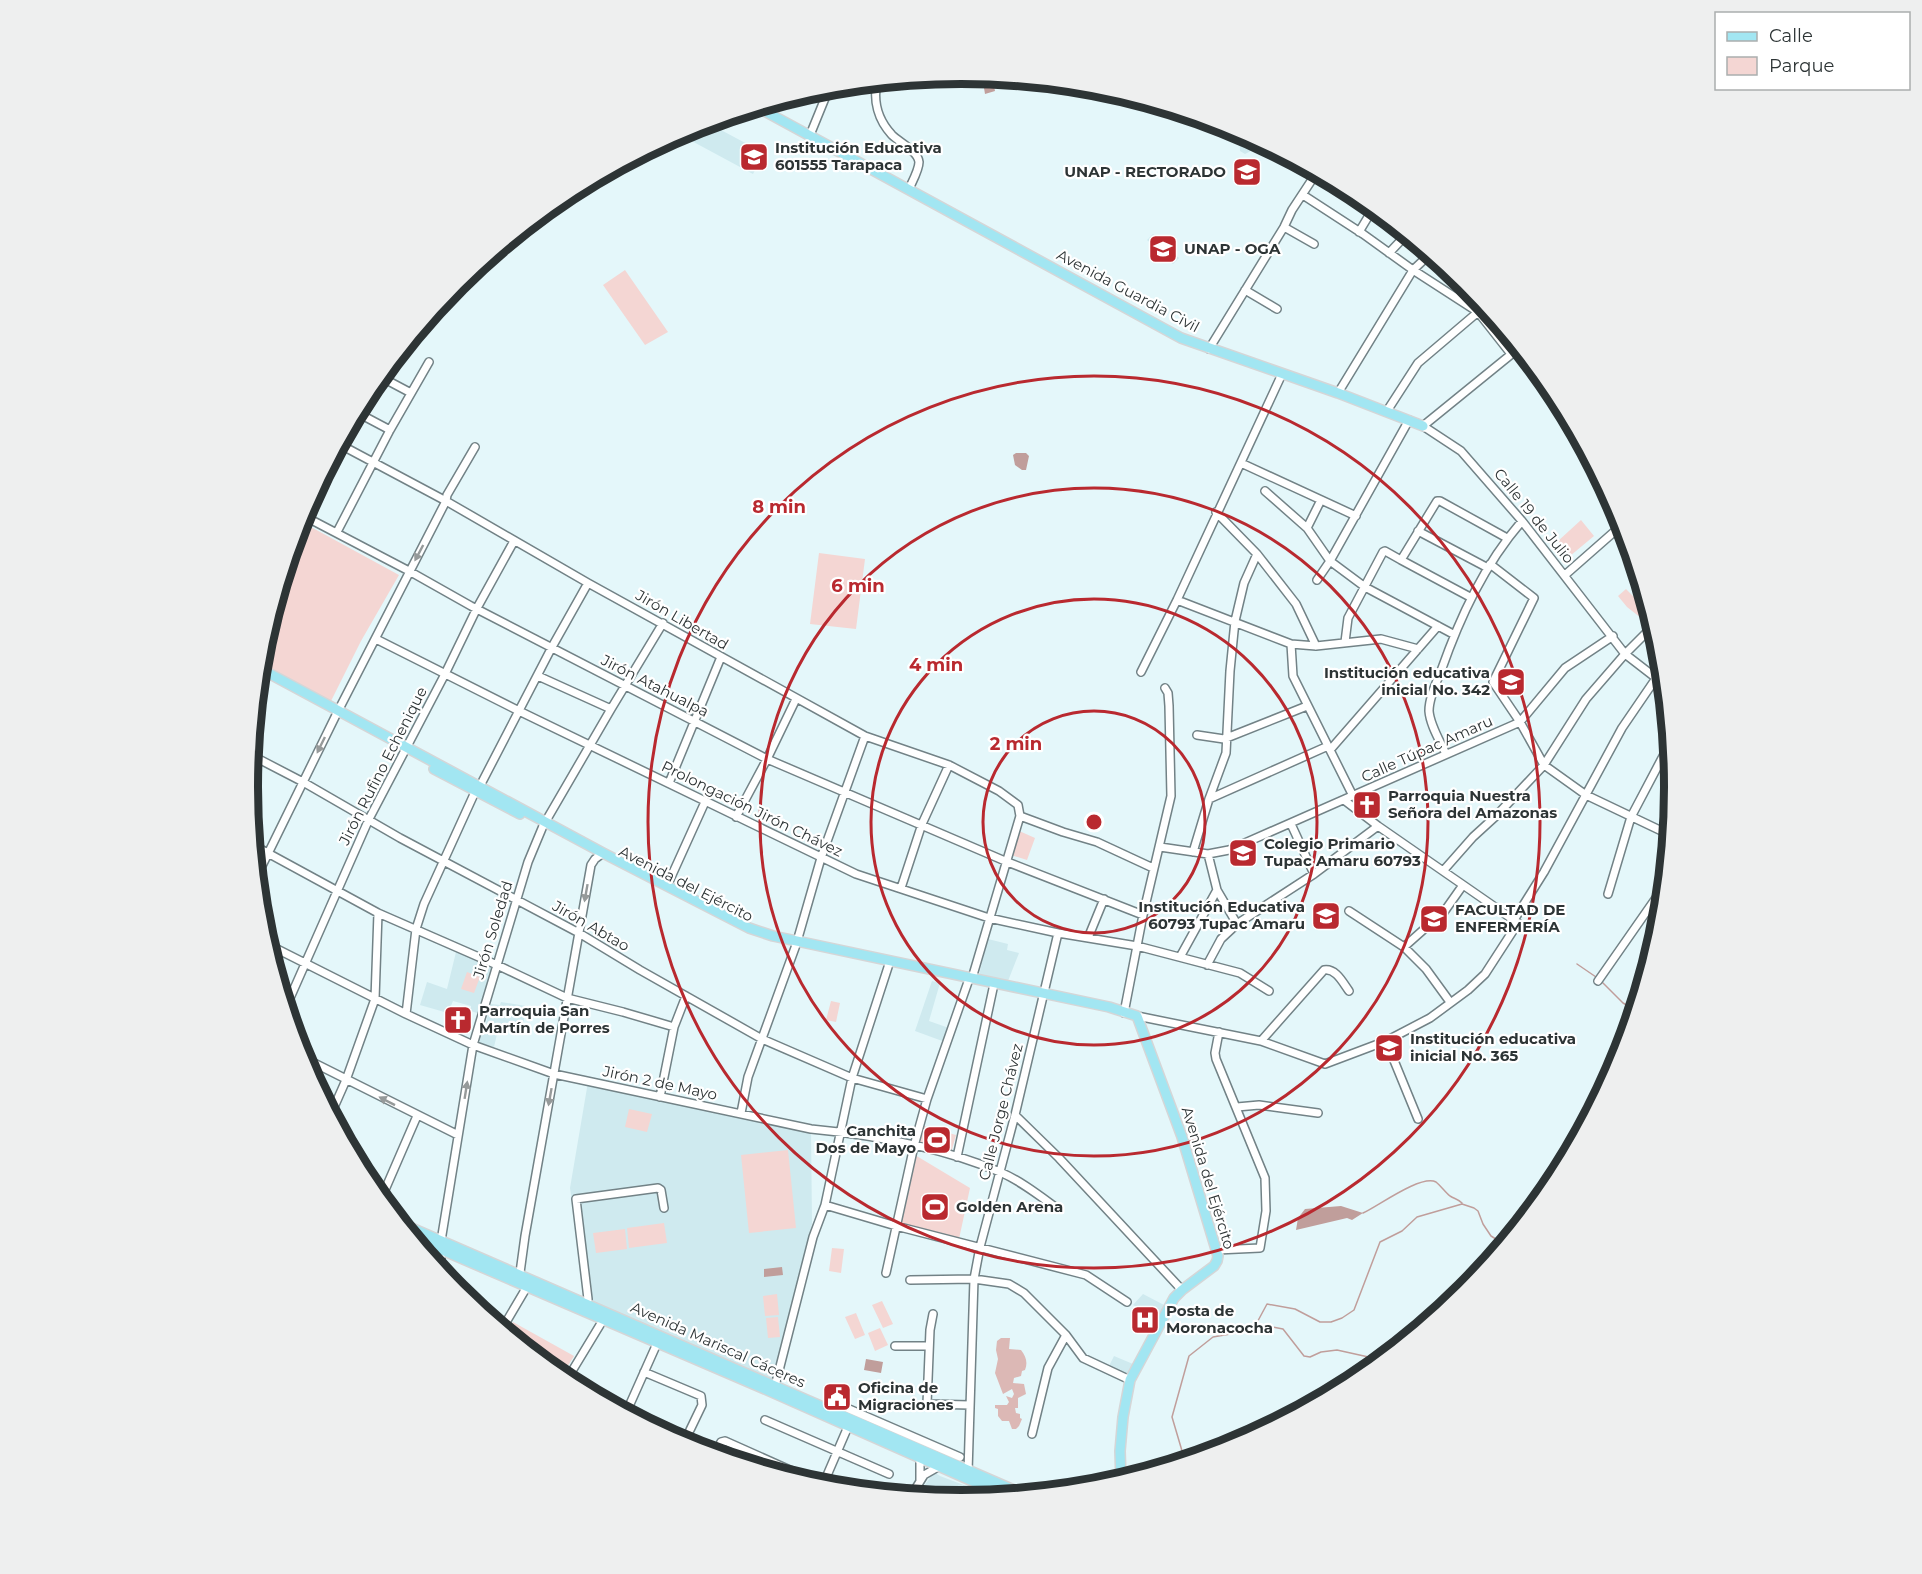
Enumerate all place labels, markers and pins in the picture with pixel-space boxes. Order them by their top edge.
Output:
place label: Institución Educativa 601555 Tarapaca [775,138,942,174]
school or university icon: Institución Educativa 601555 Tarapaca [738,141,770,173]
school or university icon: UNAP - RECTORADO [1231,156,1263,188]
place label: UNAP - RECTORADO [1064,162,1226,181]
school or university icon: UNAP - OGA [1147,233,1179,265]
place label: UNAP - OGA [1184,239,1281,258]
place label: Institución educativa inicial No. 342 [1324,663,1490,699]
school or university icon: Institución educativa inicial No. 342 [1495,666,1527,698]
place label: Parroquia Nuestra Señora del Amazonas [1388,786,1557,822]
church icon: Parroquia Nuestra Señora del Amazonas [1351,789,1383,821]
centre of rings [1084,812,1104,832]
place label: Colegio Primario Tupac Amaru 60793 [1264,834,1421,870]
school or university icon: Colegio Primario Tupac Amaru 60793 [1227,837,1259,869]
place label: Institución Educativa 60793 Tupac Amaru [1138,897,1305,933]
school or university icon: Institución Educativa 60793 Tupac Amaru [1310,900,1342,932]
place label: FACULTAD DE ENFERMERÍA [1455,900,1565,936]
school or university icon: FACULTAD DE ENFERMERÍA [1418,903,1450,935]
place label: Parroquia San Martín de Porres [479,1001,610,1037]
church icon: Parroquia San Martín de Porres [442,1004,474,1036]
place label: Institución educativa inicial No. 365 [1410,1029,1576,1065]
school or university icon: Institución educativa inicial No. 365 [1373,1032,1405,1064]
place label: Canchita Dos de Mayo [815,1121,916,1157]
sports icon: Canchita Dos de Mayo [921,1124,953,1156]
sports icon: Golden Arena [919,1191,951,1223]
place label: Golden Arena [956,1197,1063,1216]
place label: Posta de Moronacocha [1166,1301,1273,1337]
hospital icon: Posta de Moronacocha [1129,1304,1161,1336]
place label: Oficina de Migraciones [858,1378,954,1414]
public building icon: Oficina de Migraciones [821,1381,853,1413]

